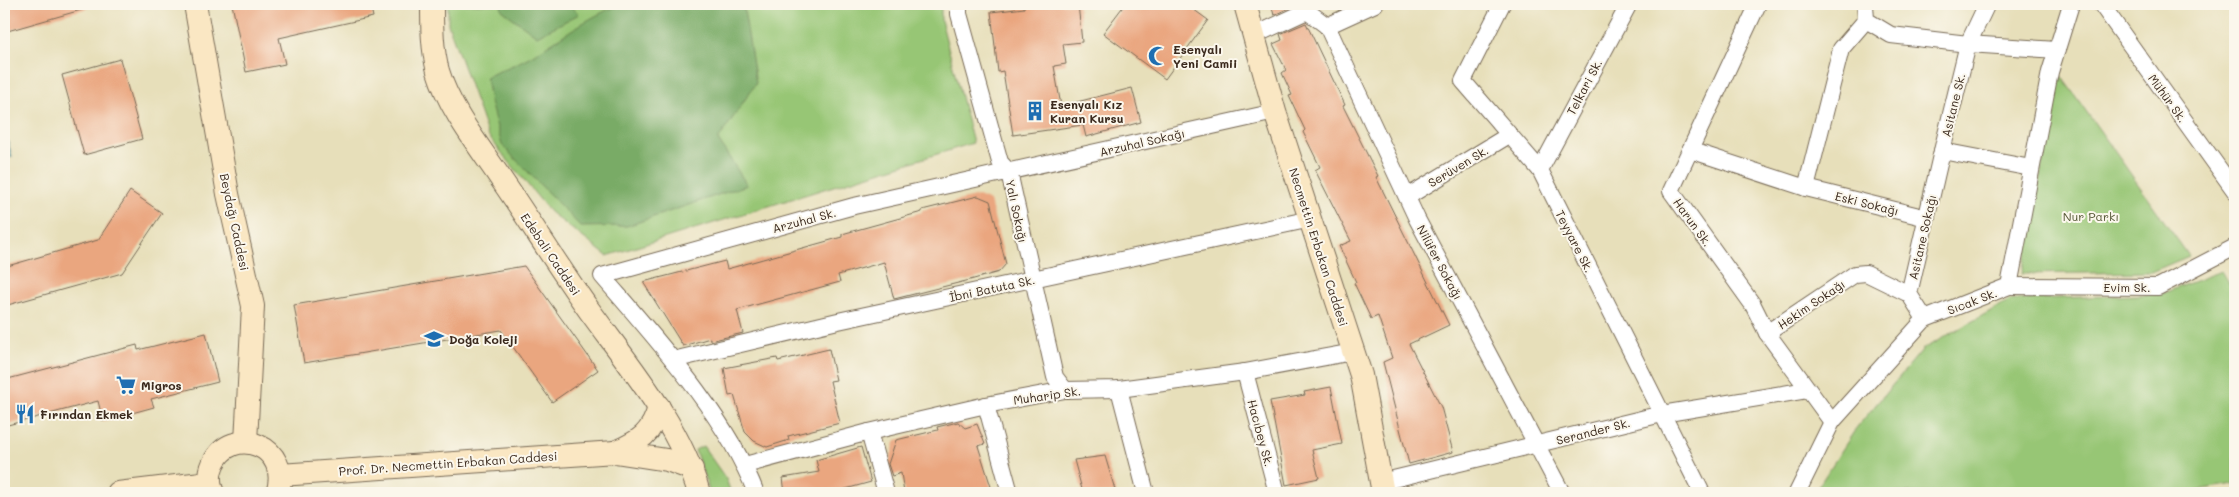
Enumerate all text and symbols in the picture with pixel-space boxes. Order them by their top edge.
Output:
place label: Esenyalı Yeni Camii [1173,41,1237,71]
mosque icon: Esenyalı Yeni Camii [1147,45,1169,67]
street label: Telkari Sk. [1563,56,1605,118]
street label: Asitane Sk. [1937,71,1969,139]
street label: Mühür Sk. [2145,71,2191,125]
place label: Esenyalı Kız Kuran Kursu [1050,96,1124,126]
building icon: Esenyalı Kız Kuran Kursu [1024,100,1046,122]
street label: Arzuhal Sokağı [1098,124,1186,160]
street label: Serüven Sk. [1425,142,1491,190]
street label: Necmettin Erbakan Caddesi [1286,166,1352,328]
street label: Beydağı Caddesi [217,172,253,272]
street label: Yalı Sokağı [1002,178,1032,244]
street label: Eski Sokağı [1834,187,1900,219]
street label: Asitane Sokağı [1904,193,1940,281]
street label: Harun Sk. [1670,195,1716,249]
street label: Arzuhal Sk. [770,204,838,236]
street label: Teyyare Sk. [1552,207,1598,275]
park label: Nur Parkı [2063,208,2119,224]
street label: Edebali Caddesi [518,210,584,298]
street label: Nilüfer Sokağı [1414,222,1466,302]
street label: İbni Batuta Sk. [948,271,1036,305]
street label: Hekim Sokağı [1774,276,1848,332]
street label: Evim Sk. [2104,279,2150,295]
street label: Sıcak Sk. [1945,284,1999,318]
school or university icon: Doğa Koleji [423,328,445,350]
place label: Doğa Koleji [449,331,518,347]
supermarket icon: Migros [115,374,137,396]
place label: Migros [141,377,182,393]
street label: Muharip Sk. [1012,382,1082,408]
street label: Hacıbey Sk. [1244,398,1278,468]
restaurant icon: Fırından Ekmek [14,403,36,425]
place label: Fırından Ekmek [40,406,133,422]
street label: Serander Sk. [1554,414,1632,448]
street label: Prof. Dr. Necmettin Erbakan Caddesi [338,447,558,479]

